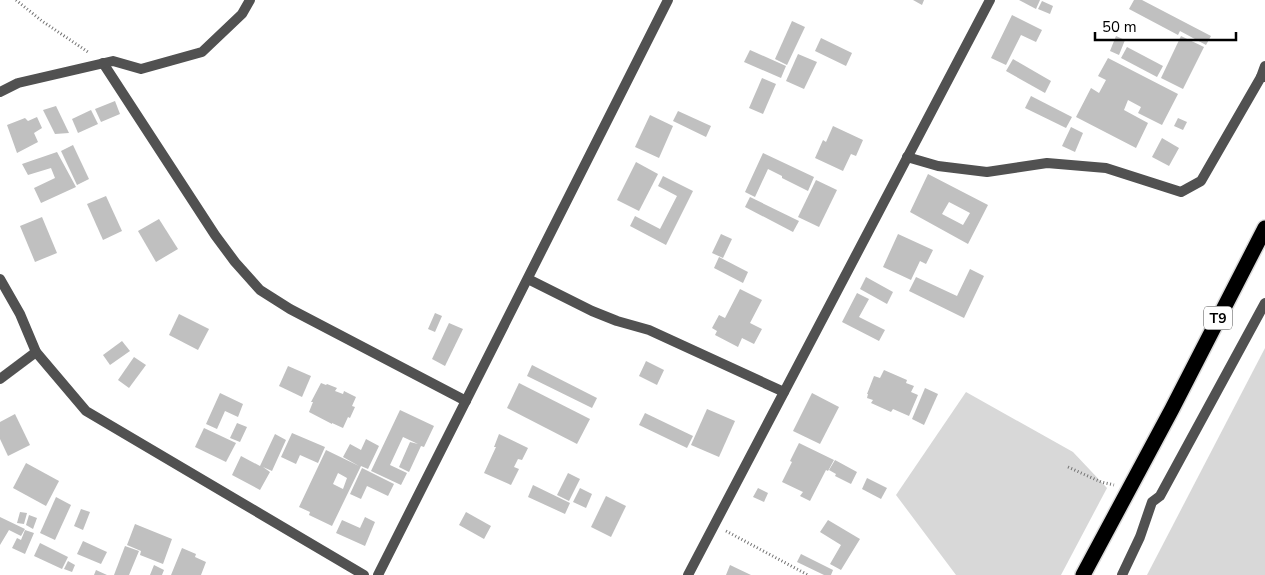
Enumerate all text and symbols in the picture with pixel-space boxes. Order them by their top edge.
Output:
scale bar [1095,10,1236,42]
text: 50 m [1102,17,1137,37]
road number: T9 [1204,306,1232,330]

